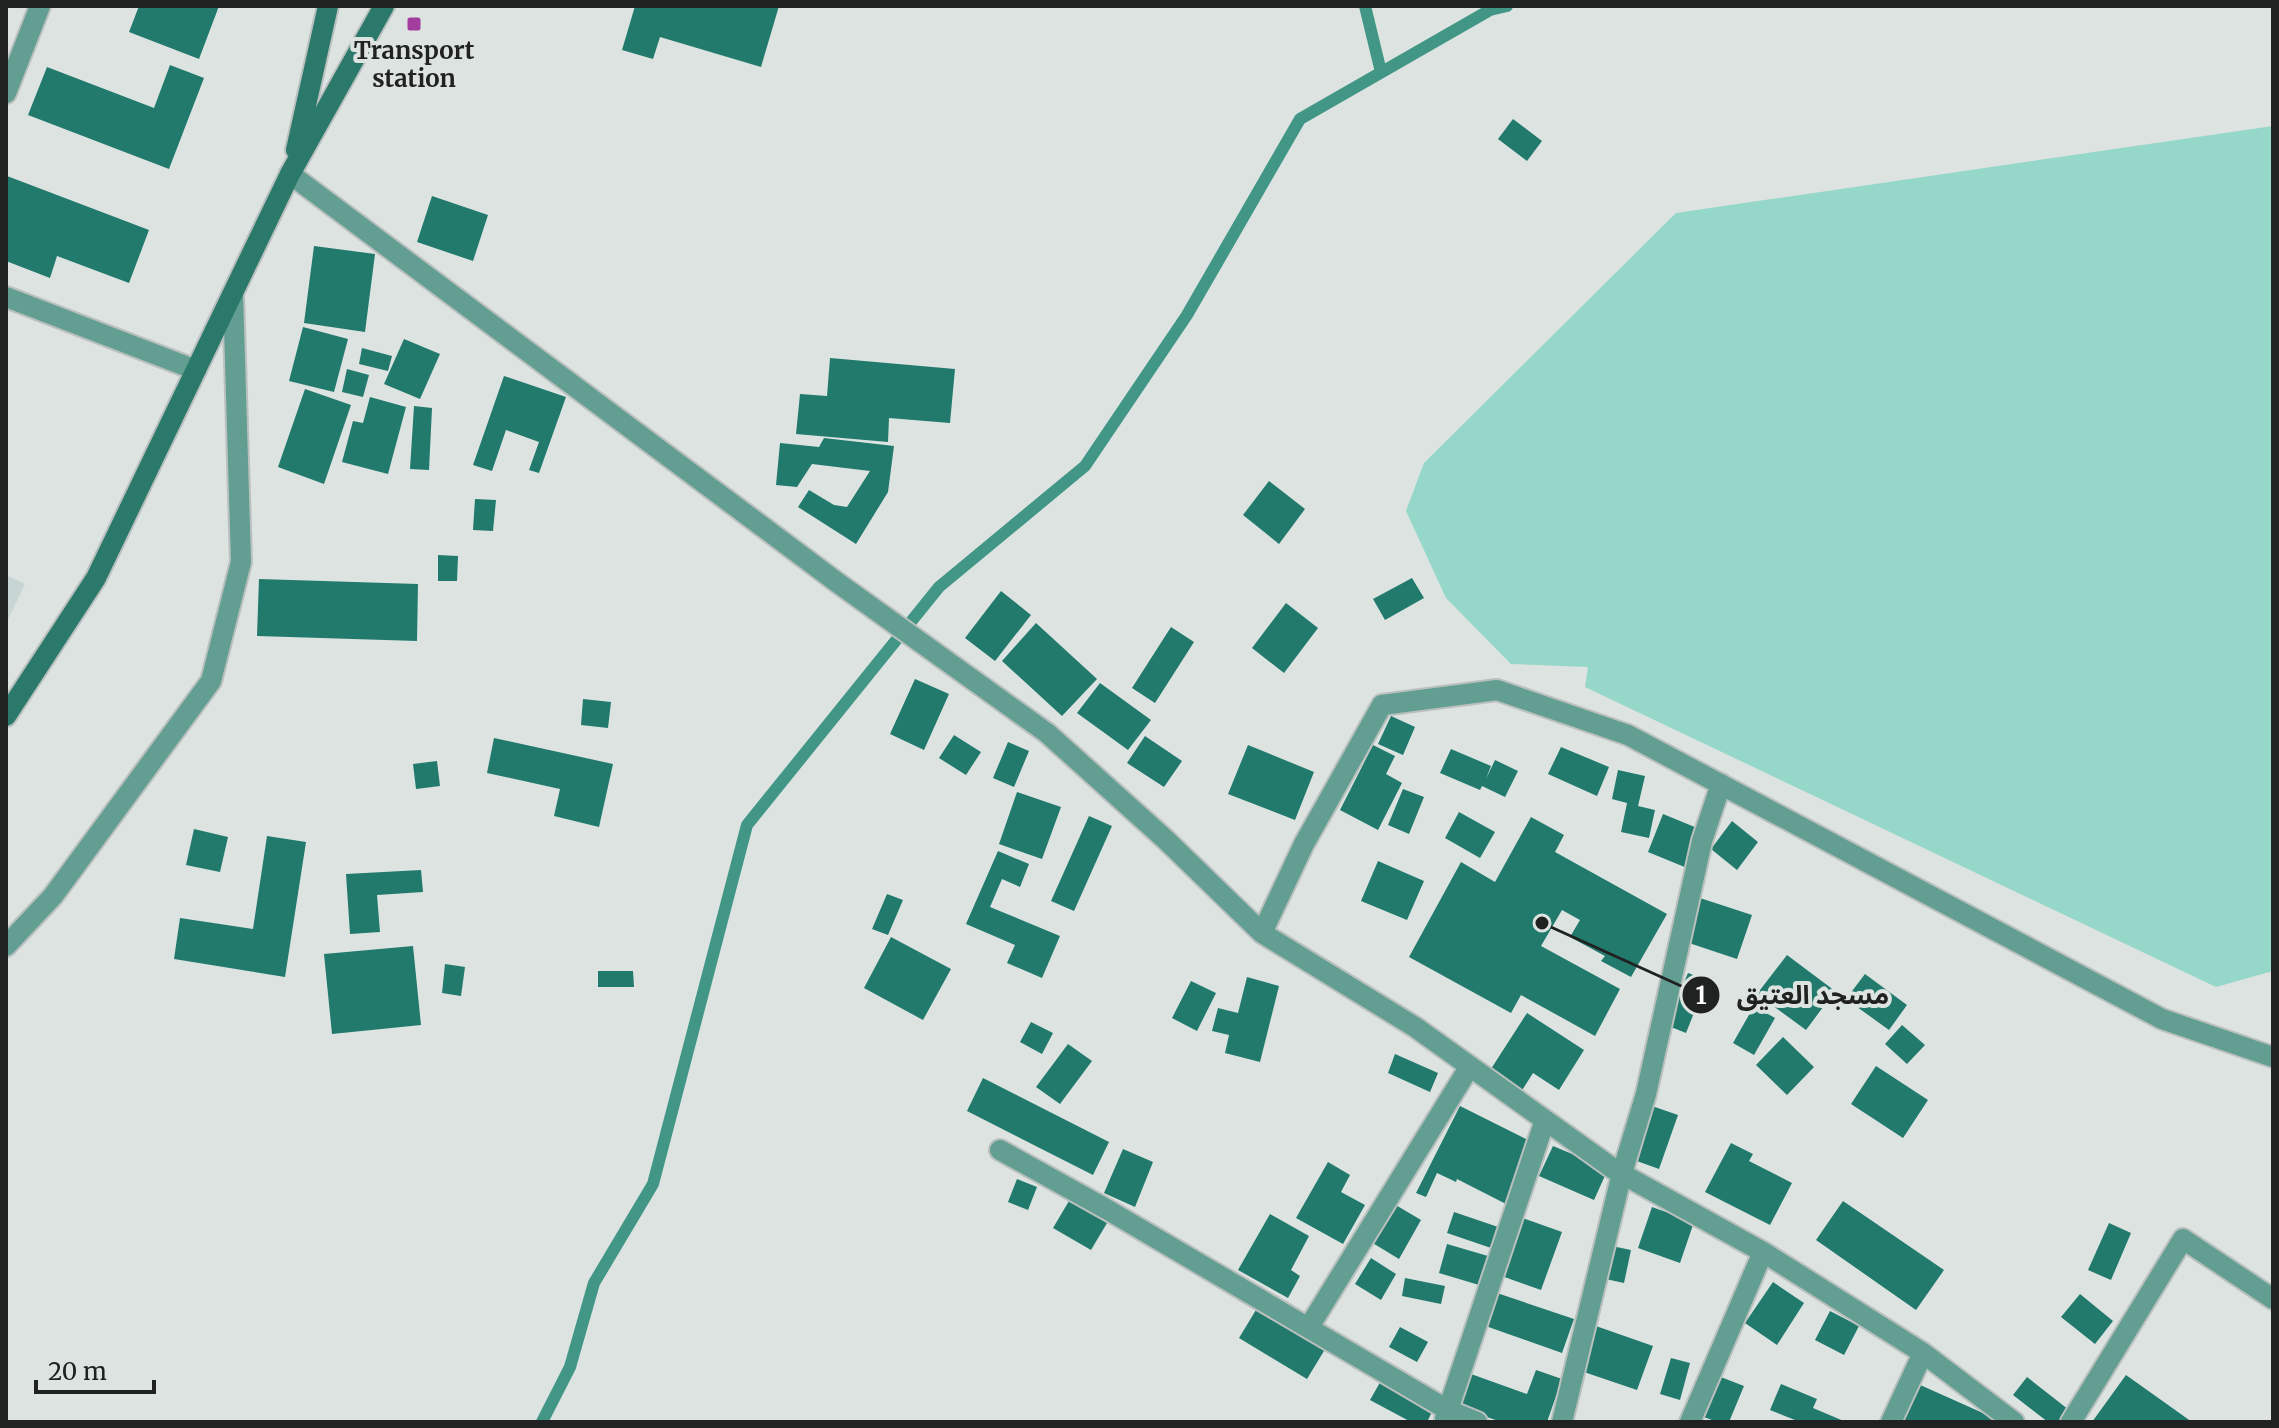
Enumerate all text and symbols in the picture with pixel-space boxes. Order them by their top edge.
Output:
marker: Transport station [405,15,423,33]
place label: Transport station [354,35,475,94]
callout: مسجد العتيق [1681,970,1905,1020]
text: مسجد العتيق [1737,978,1889,1011]
text: 1 [1695,980,1707,1011]
scale bar [36,1344,154,1394]
text: 20 m [48,1356,107,1387]

